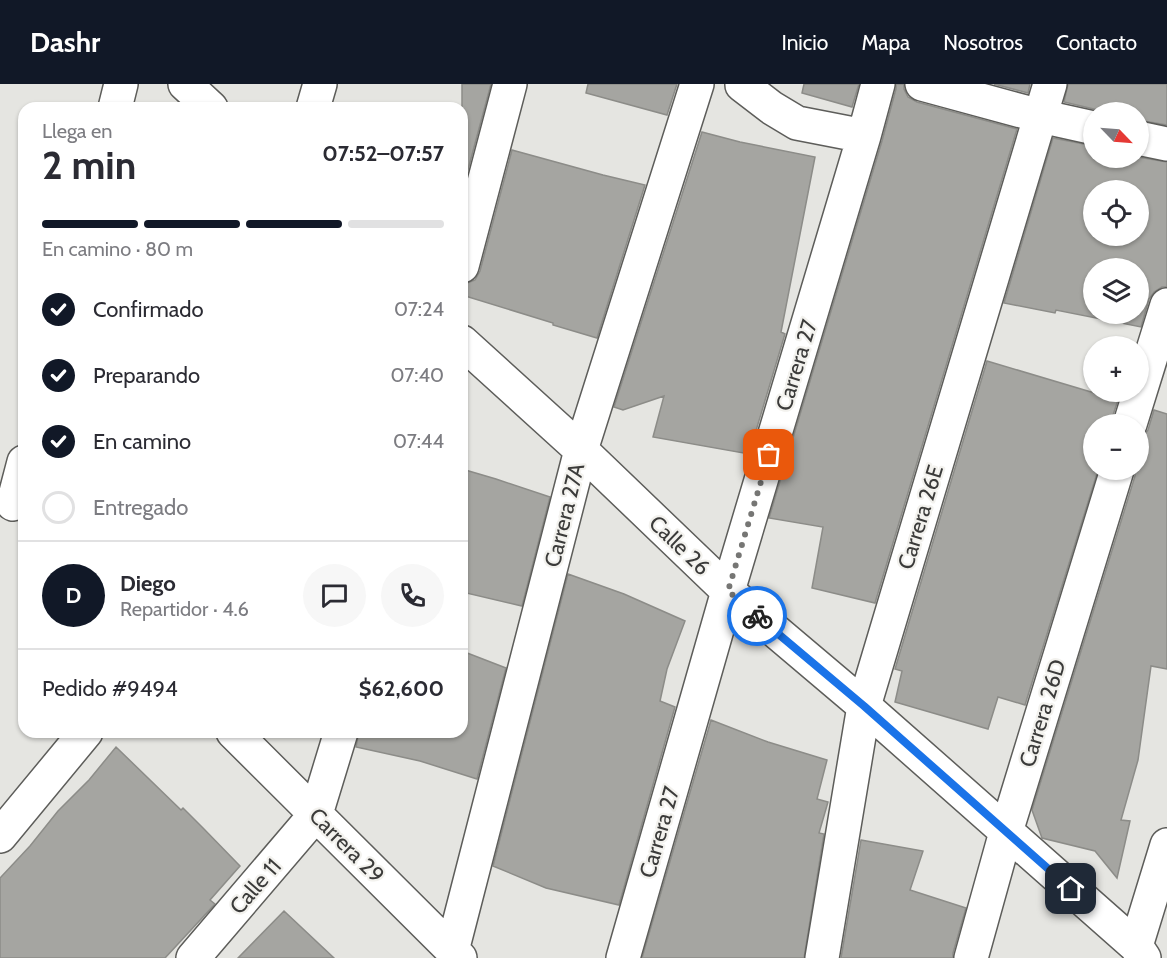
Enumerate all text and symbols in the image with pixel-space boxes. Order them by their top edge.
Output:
text: Dashr [30,25,100,59]
text: Inicio [781,30,828,55]
text: Mapa [861,30,910,55]
text: Nosotros [943,30,1023,55]
text: Contacto [1056,30,1137,55]
north arrow [1083,102,1149,168]
map controls [1083,102,1149,480]
text: Llega en [42,119,112,143]
text: 07:52–07:57 [322,140,444,167]
text: 2 min [42,141,136,189]
button: locate [1083,180,1149,246]
text: En camino · 80 m [42,237,193,261]
button: layers [1083,258,1149,324]
icon: check [42,293,75,326]
text: Confirmado [93,296,204,323]
text: 07:24 [394,297,444,321]
street label: Carrera 27 [770,316,823,414]
button: + [1083,336,1149,402]
icon: check [42,359,75,392]
text: Preparando [93,362,200,389]
text: 07:40 [391,363,444,387]
button: − [1083,414,1149,480]
icon: check [42,425,75,458]
text: En camino [93,428,191,455]
text: 07:44 [393,429,444,453]
pin [743,429,794,480]
icon: bag [752,438,785,471]
street label: Carrera 27A [539,460,591,570]
street label: Carrera 26E [892,462,949,573]
text: Entregado [93,494,188,521]
street label: Calle 26 [643,510,716,581]
button: chat [303,564,366,627]
button: phone [381,564,444,627]
text: Diego [120,570,176,597]
text: D [66,582,81,609]
courier [727,586,787,646]
text: Repartidor · 4.6 [120,597,249,621]
icon: bike [741,600,774,633]
street label: Carrera 26D [1013,656,1072,770]
text: Pedido #9494 [42,675,178,702]
text: $62,600 [359,675,444,702]
street label: Carrera 27 [634,783,685,881]
street label: Carrera 29 [303,802,390,889]
street label: Calle 11 [224,853,287,920]
pin [1045,863,1096,914]
icon: home [1054,872,1087,905]

